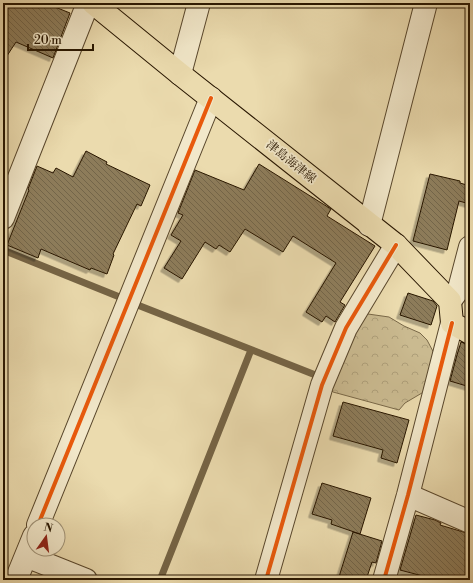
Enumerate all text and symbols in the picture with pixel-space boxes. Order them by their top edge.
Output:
scale bar [28,26,93,52]
text: 20 m [34,33,62,48]
street label: 津島海津線 [263,137,319,187]
north arrow [26,517,66,557]
text: N [42,520,54,536]

